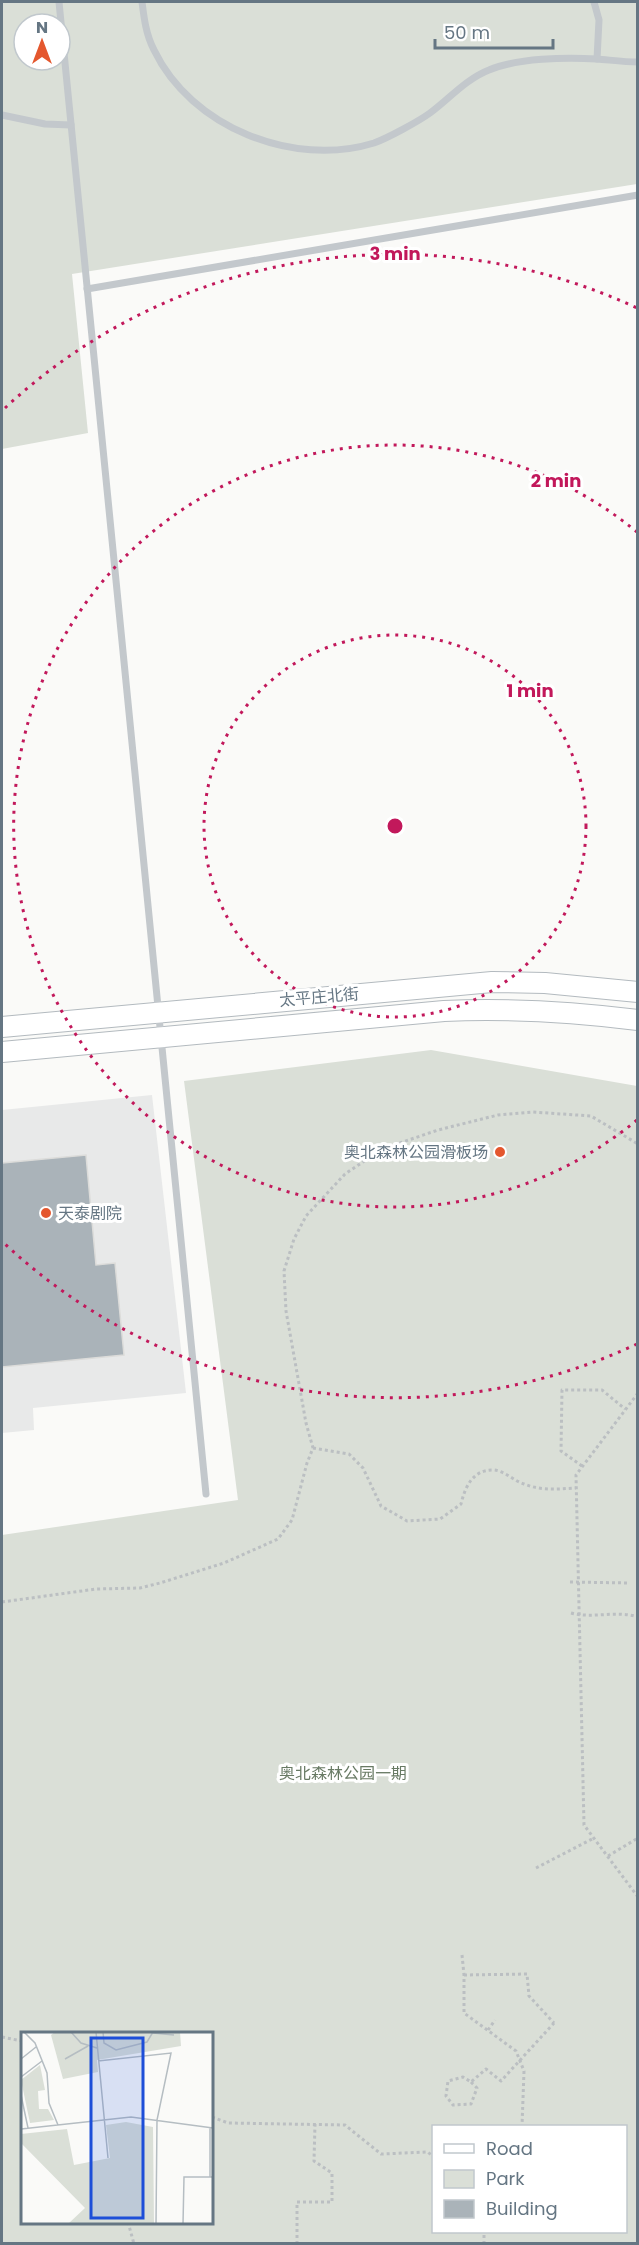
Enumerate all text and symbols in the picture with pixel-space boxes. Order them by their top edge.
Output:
north arrow [12,12,72,72]
scale bar [435,12,554,50]
text: N [36,16,48,39]
text: 50 m [444,20,490,45]
text: 3 min [369,241,421,266]
text: 2 min [531,468,581,493]
text: 1 min [506,678,554,703]
centre of rings [385,816,405,836]
street label: 太平庄北街 [278,982,360,1012]
place label: 奥北森林公园滑板场 [344,1141,488,1164]
marker: 奥北森林公园滑板场 [493,1145,507,1159]
place label: 天泰剧院 [58,1202,122,1225]
marker: 天泰剧院 [39,1206,53,1220]
park label: 奥北森林公园一期 [279,1762,407,1785]
inset map [21,2032,213,2224]
legend [432,2125,627,2233]
text: Road [486,2136,533,2161]
text: Park [486,2166,525,2191]
text: Building [486,2196,558,2221]

